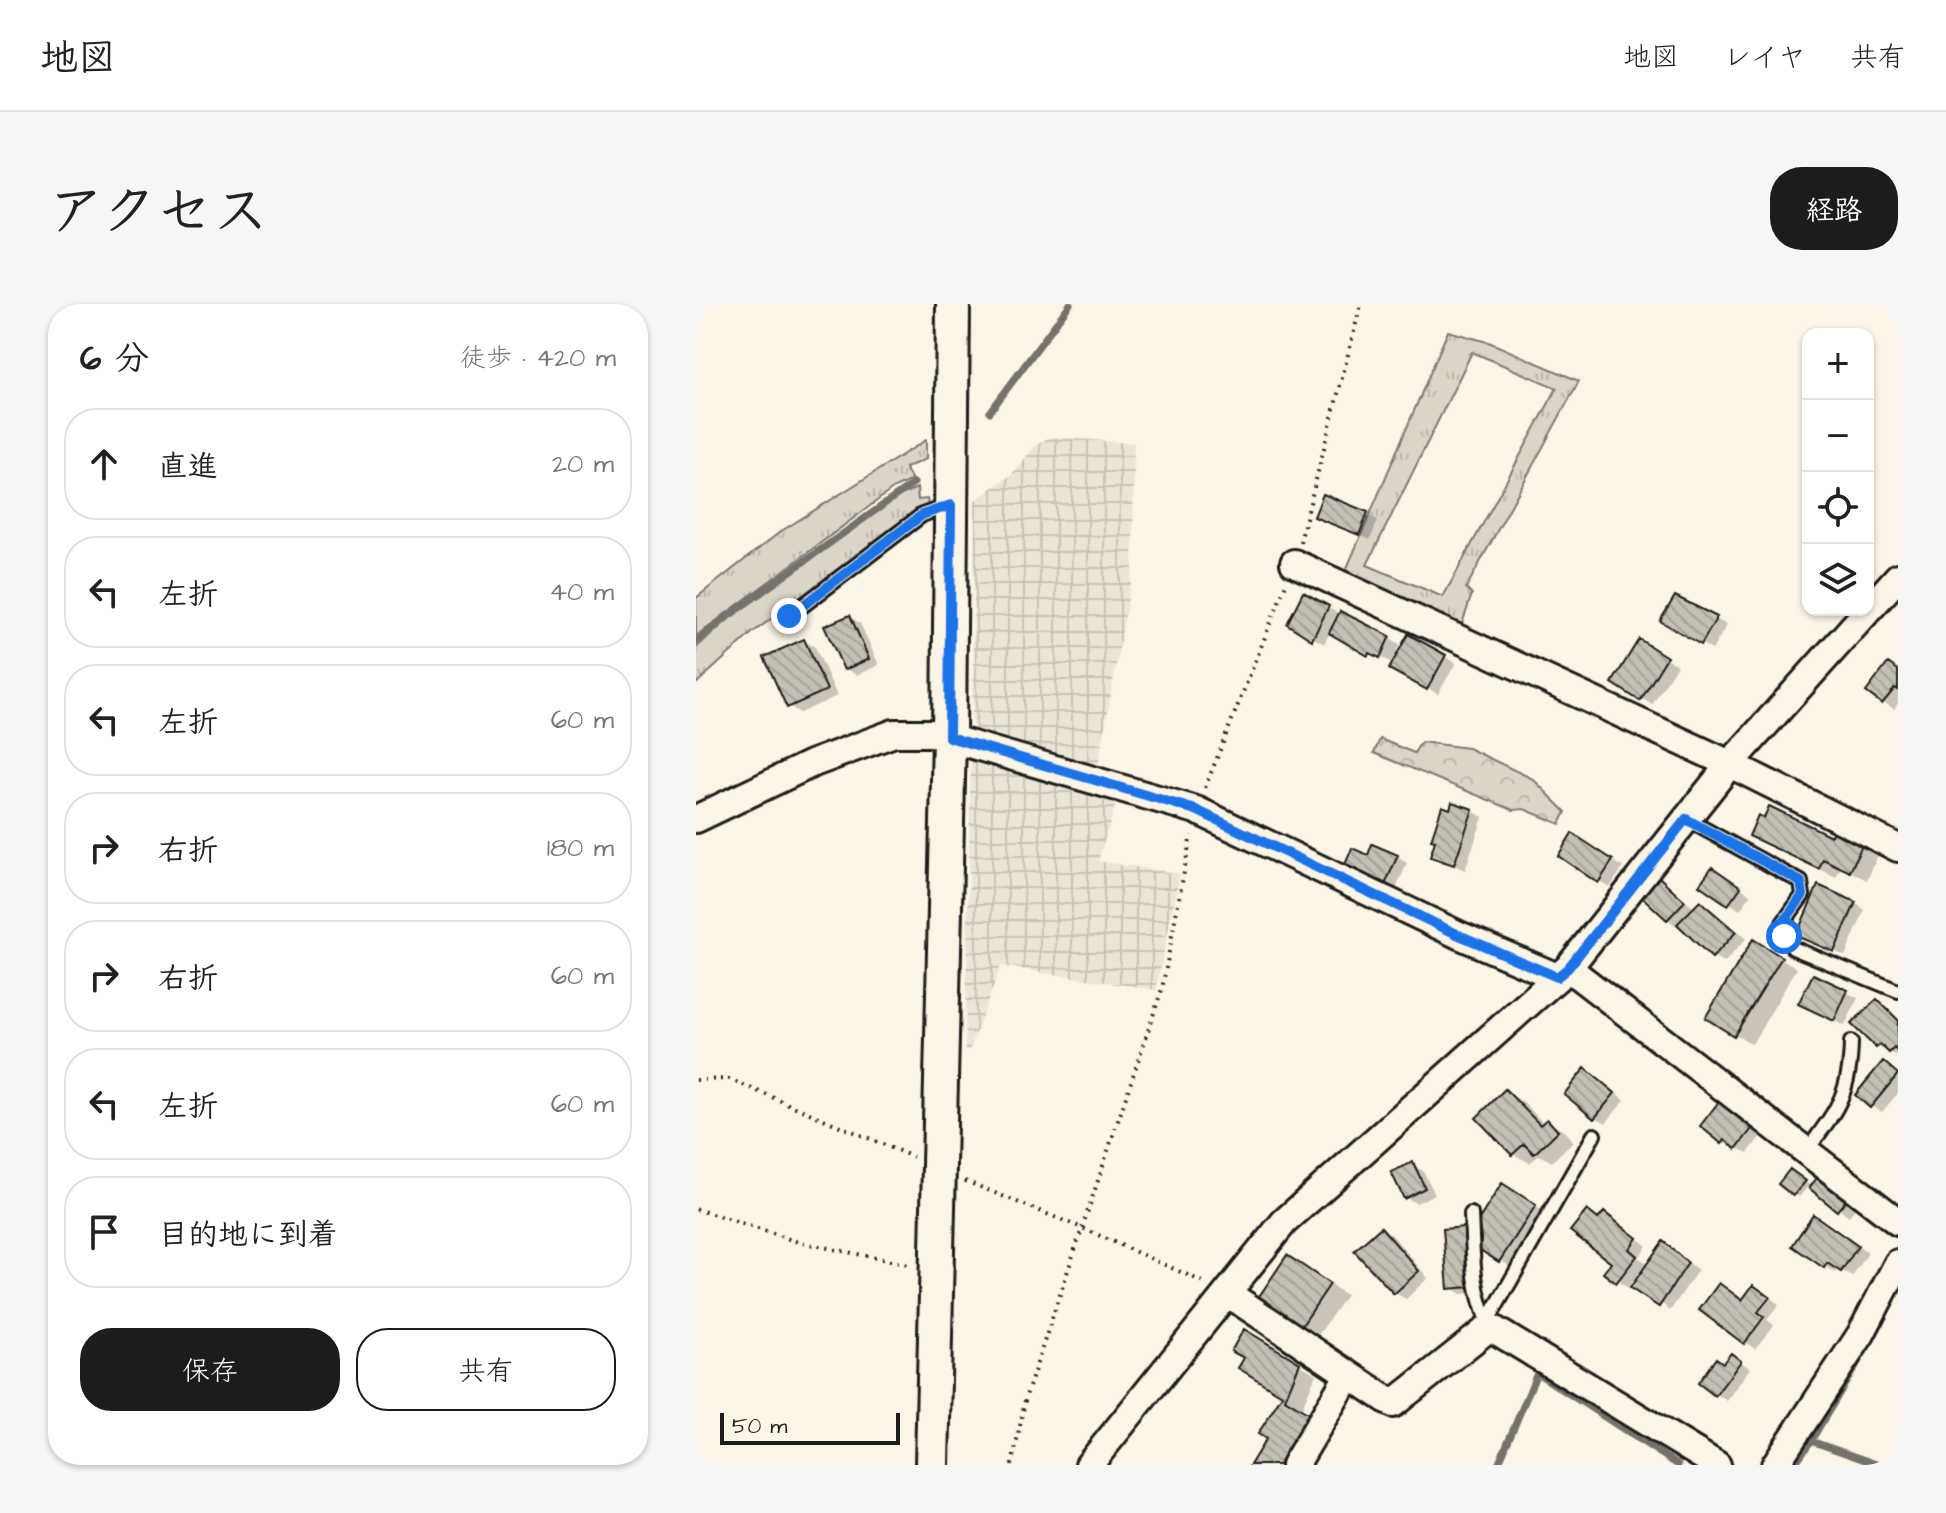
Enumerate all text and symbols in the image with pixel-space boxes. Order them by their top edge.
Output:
text: 地図 [40,33,116,85]
text: 地図 [1623,38,1679,77]
text: レイヤ [1723,38,1806,77]
text: 共有 [1850,38,1906,77]
button: 経路 [1770,167,1898,250]
text: アクセス [48,174,269,252]
map controls [1802,328,1874,616]
button: + [1802,328,1874,400]
text: 6 分 [80,335,149,383]
text: 徒歩 · 420 m [460,340,616,376]
button: − [1802,400,1874,472]
icon: ahead [82,442,126,486]
text: 直進 [158,446,218,488]
text: 20 m [552,446,614,482]
button: locate [1802,472,1874,544]
button: layers [1802,544,1874,616]
icon: left [82,570,126,614]
text: 左折 [158,574,218,616]
text: 40 m [549,574,614,610]
route end [771,598,807,634]
icon: left [82,698,126,742]
text: 左折 [158,702,218,744]
text: 60 m [551,702,614,738]
icon: right [82,826,126,870]
text: 右折 [158,830,218,872]
text: 180 m [547,830,614,866]
route start [1766,918,1802,954]
icon: right [82,954,126,998]
text: 右折 [158,958,218,1000]
text: 60 m [551,958,614,994]
icon: left [82,1082,126,1126]
text: 左折 [158,1086,218,1128]
text: 60 m [551,1086,614,1122]
icon: arrive [82,1210,126,1254]
text: 目的地に到着 [158,1214,338,1256]
button: 保存 [80,1328,340,1411]
button: 共有 [356,1328,616,1411]
scale bar [720,1409,900,1445]
text: 50 m [732,1411,787,1442]

